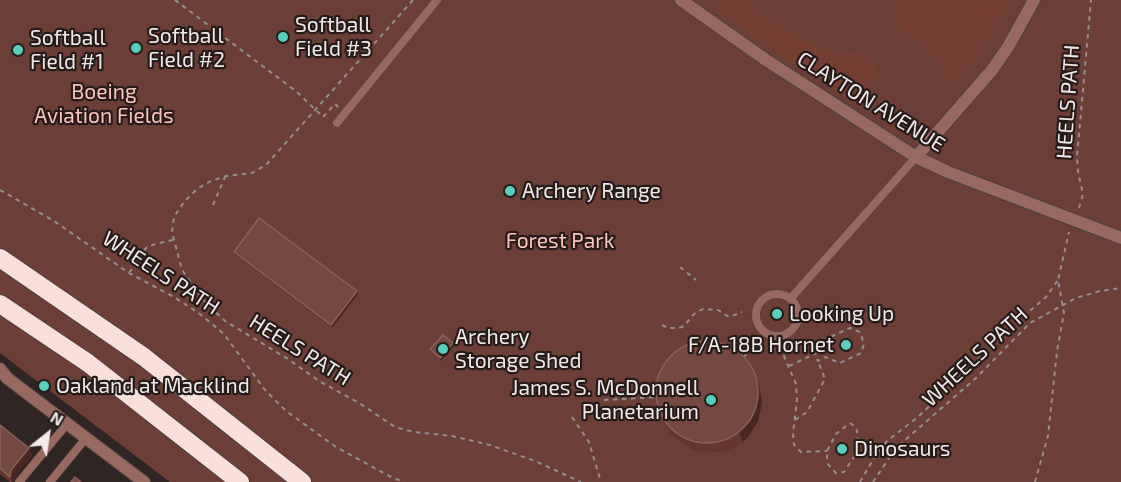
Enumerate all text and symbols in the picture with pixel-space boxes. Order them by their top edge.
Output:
place label: Softball Field #3 [295,12,372,62]
place label: Softball Field #2 [148,23,225,73]
place label: Softball Field #1 [30,25,106,75]
marker: Softball Field #3 [276,30,290,44]
marker: Softball Field #2 [129,41,143,55]
marker: Softball Field #1 [11,43,25,57]
street label: HEELS PATH [1051,44,1085,160]
street label: CLAYTON AVENUE [792,46,950,158]
park label: Boeing Aviation Fields [34,79,174,129]
place label: Archery Range [522,178,661,204]
marker: Archery Range [503,184,517,198]
street label: WHEELS PATH [98,226,224,320]
park label: Forest Park [506,228,614,254]
place label: Looking Up [789,301,894,327]
street label: WHEELS PATH [917,302,1033,412]
marker: Looking Up [770,307,784,321]
street label: HEELS PATH [245,309,355,391]
place label: Archery Storage Shed [455,324,581,374]
place label: F/A-18B Hornet [688,332,834,358]
marker: F/A-18B Hornet [839,338,853,352]
marker: Archery Storage Shed [436,342,450,356]
place label: Oakland at Macklind [56,373,250,399]
place label: James S. McDonnell Planetarium [511,375,699,425]
marker: Oakland at Macklind [37,379,51,393]
marker: James S. McDonnell Planetarium [704,393,718,407]
north arrow [18,404,78,464]
text: N [47,407,67,429]
place label: Dinosaurs [854,436,951,462]
marker: Dinosaurs [835,442,849,456]

